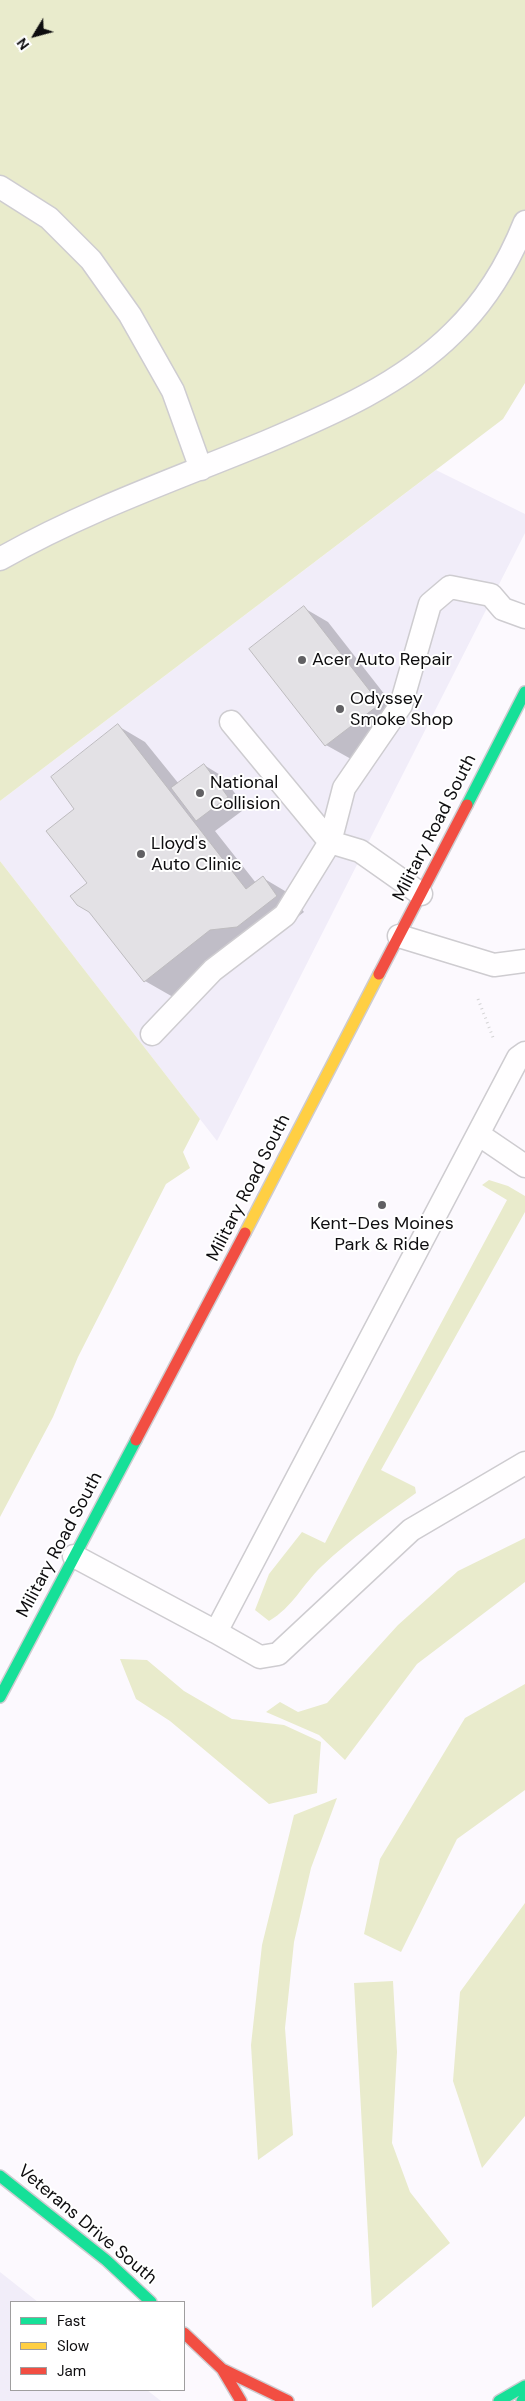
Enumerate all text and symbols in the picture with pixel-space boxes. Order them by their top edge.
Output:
north arrow [10,10,60,60]
text: N [13,35,33,54]
place label: Acer Auto Repair [312,649,452,671]
marker: Acer Auto Repair [296,654,308,666]
place label: Odyssey Smoke Shop [350,688,453,731]
marker: Odyssey Smoke Shop [334,703,346,715]
street label: Military Road South [389,751,481,905]
place label: National Collision [210,772,280,814]
marker: National Collision [194,787,206,799]
place label: Lloyd's Auto Clinic [151,833,242,876]
marker: Lloyd's Auto Clinic [135,848,147,860]
street label: Military Road South [203,1111,295,1265]
marker: Kent-Des Moines Park & Ride [376,1199,388,1211]
place label: Kent-Des Moines Park & Ride [310,1213,454,1256]
street label: Military Road South [13,1469,107,1621]
street label: Veterans Drive South [13,2161,161,2289]
legend [10,2301,185,2391]
text: Fast [57,2311,86,2331]
text: Slow [57,2336,89,2356]
text: Jam [57,2361,86,2381]

